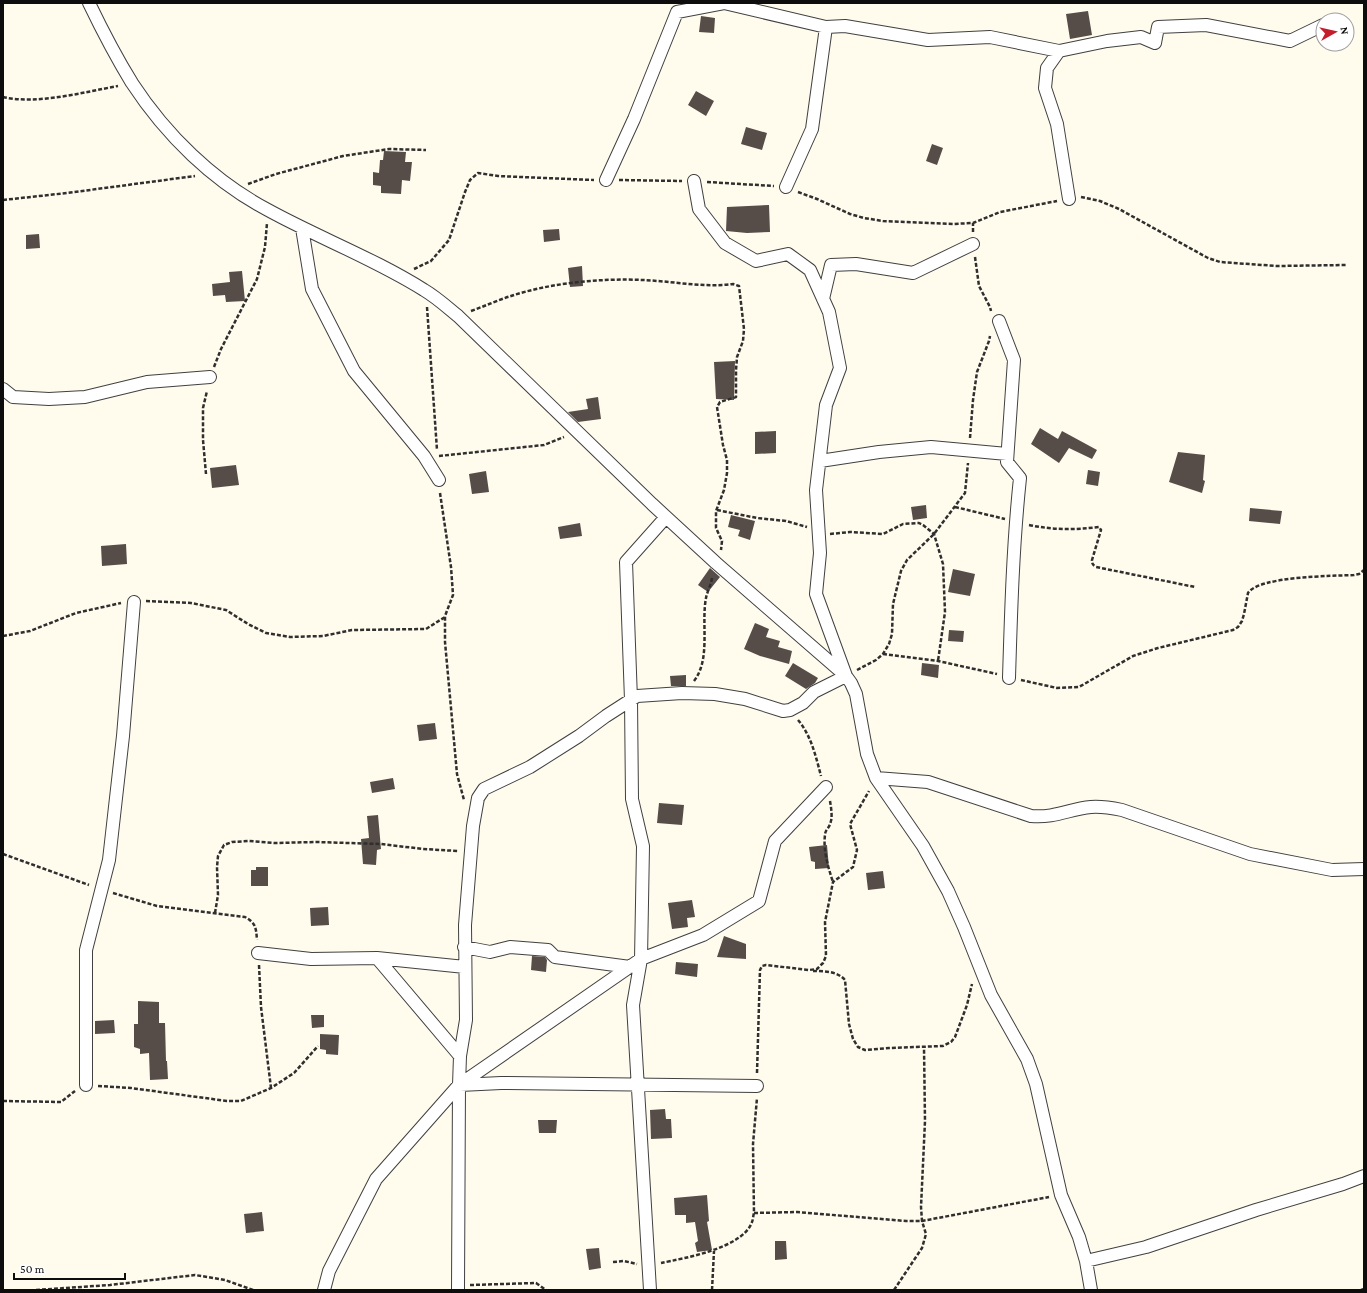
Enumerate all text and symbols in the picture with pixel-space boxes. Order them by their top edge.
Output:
north arrow [1315,12,1355,52]
text: N [1338,26,1351,36]
scale bar [14,1255,125,1281]
text: 50 m [20,1262,45,1276]

